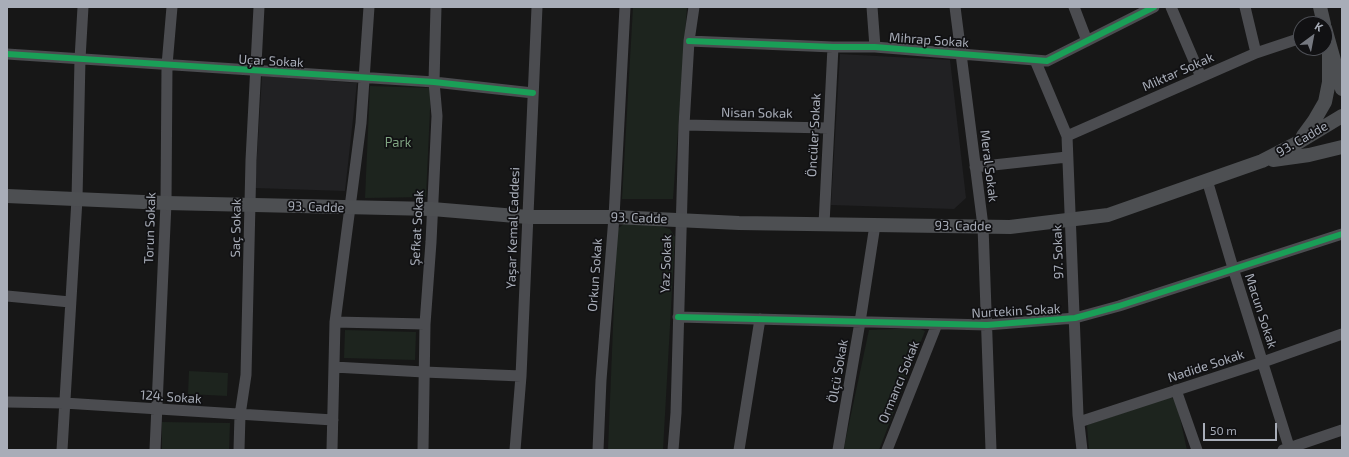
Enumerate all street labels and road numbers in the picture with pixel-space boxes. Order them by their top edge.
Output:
street label: Mihrap Sokak [889,29,969,51]
street label: Miktar Sokak [1140,49,1216,95]
street label: Uçar Sokak [238,52,304,70]
street label: Öncüler Sokak [804,93,824,177]
street label: Nisan Sokak [721,105,793,121]
street label: 93. Cadde [1273,118,1331,160]
street label: Meral Sokak [977,129,1001,203]
street label: Yaşar Kemal Caddesi [503,167,523,289]
street label: Şefkat Sokak [407,190,427,266]
street label: Torun Sokak [141,192,159,264]
street label: 93. Cadde [287,198,345,216]
street label: Saç Sokak [228,199,244,257]
street label: 93. Cadde [610,209,668,227]
street label: 93. Cadde [934,218,992,234]
street label: 97. Sokak [1049,225,1067,279]
street label: Yaz Sokak [657,235,675,293]
street label: Orkun Sokak [585,238,605,312]
street label: Macun Sokak [1242,272,1280,350]
street label: Nurtekin Sokak [971,301,1061,321]
street label: Ölçü Sokak [825,338,851,404]
street label: Ormancı Sokak [875,339,923,425]
street label: Nadide Sokak [1166,346,1246,386]
street label: 124. Sokak [140,387,202,407]

